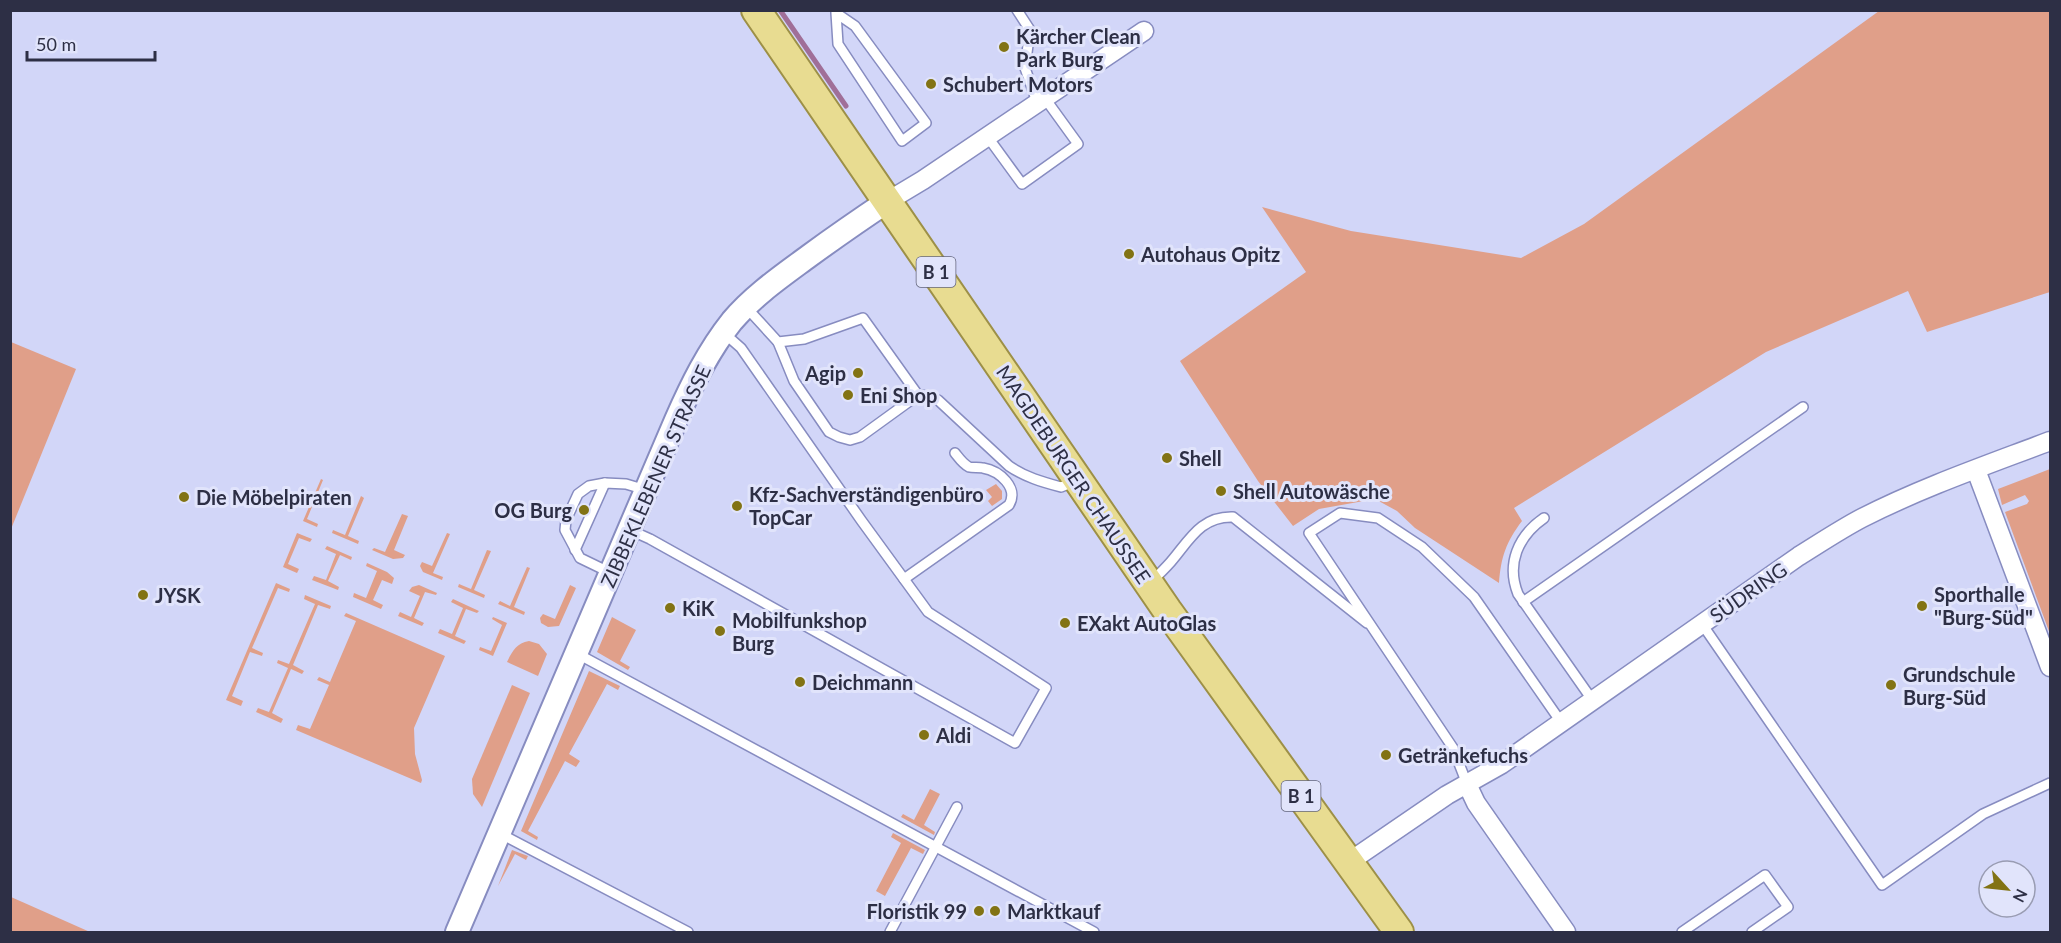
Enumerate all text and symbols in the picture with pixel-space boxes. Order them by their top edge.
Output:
scale bar [27,24,154,62]
place label: Kärcher Clean Park Burg [1016,24,1141,71]
text: 50 m [36,33,76,55]
marker: Kärcher Clean Park Burg [997,40,1011,54]
place label: Schubert Motors [943,72,1093,96]
marker: Schubert Motors [924,77,938,91]
place label: Autohaus Opitz [1140,242,1280,266]
marker: Autohaus Opitz [1122,247,1136,261]
road number: B 1 [916,257,956,287]
street label: MAGDEBURGER CHAUSSEE [992,360,1156,588]
street label: ZIBBEKLEBENER STRASSE [595,361,715,591]
place label: Agip [804,361,846,385]
marker: Agip [851,366,865,380]
place label: Eni Shop [860,383,937,407]
marker: Eni Shop [841,388,855,402]
place label: Shell [1179,446,1222,470]
marker: Shell [1160,451,1174,465]
place label: Shell Autowäsche [1233,479,1390,503]
place label: Kfz-Sachverständigenbüro TopCar [749,482,984,529]
marker: Shell Autowäsche [1214,484,1228,498]
place label: Die Möbelpiraten [196,485,352,509]
marker: Die Möbelpiraten [177,490,191,504]
place label: OG Burg [494,498,572,522]
marker: Kfz-Sachverständigenbüro TopCar [730,499,744,513]
marker: OG Burg [577,503,591,517]
street label: SÜDRING [1705,557,1791,627]
place label: Sporthalle "Burg-Süd" [1934,582,2033,629]
place label: JYSK [155,583,201,607]
marker: JYSK [136,588,150,602]
place label: KiK [682,596,715,620]
marker: Sporthalle "Burg-Süd" [1915,599,1929,613]
marker: KiK [663,601,677,615]
place label: Mobilfunkshop Burg [732,608,867,655]
place label: EXakt AutoGlas [1077,611,1216,635]
marker: EXakt AutoGlas [1058,616,1072,630]
marker: Mobilfunkshop Burg [713,624,727,638]
place label: Grundschule Burg-Süd [1903,662,2016,709]
place label: Deichmann [812,670,913,694]
marker: Deichmann [793,675,807,689]
marker: Grundschule Burg-Süd [1884,678,1898,692]
place label: Aldi [935,723,971,747]
marker: Aldi [917,728,931,742]
place label: Getränkefuchs [1398,743,1528,767]
marker: Getränkefuchs [1379,748,1393,762]
road number: B 1 [1282,781,1320,811]
north arrow [1977,859,2037,919]
text: N [2010,886,2032,906]
place label: Floristik 99 [866,899,967,923]
place label: Marktkauf [1007,899,1101,923]
marker: Floristik 99 [972,904,986,918]
marker: Marktkauf [988,904,1002,918]

